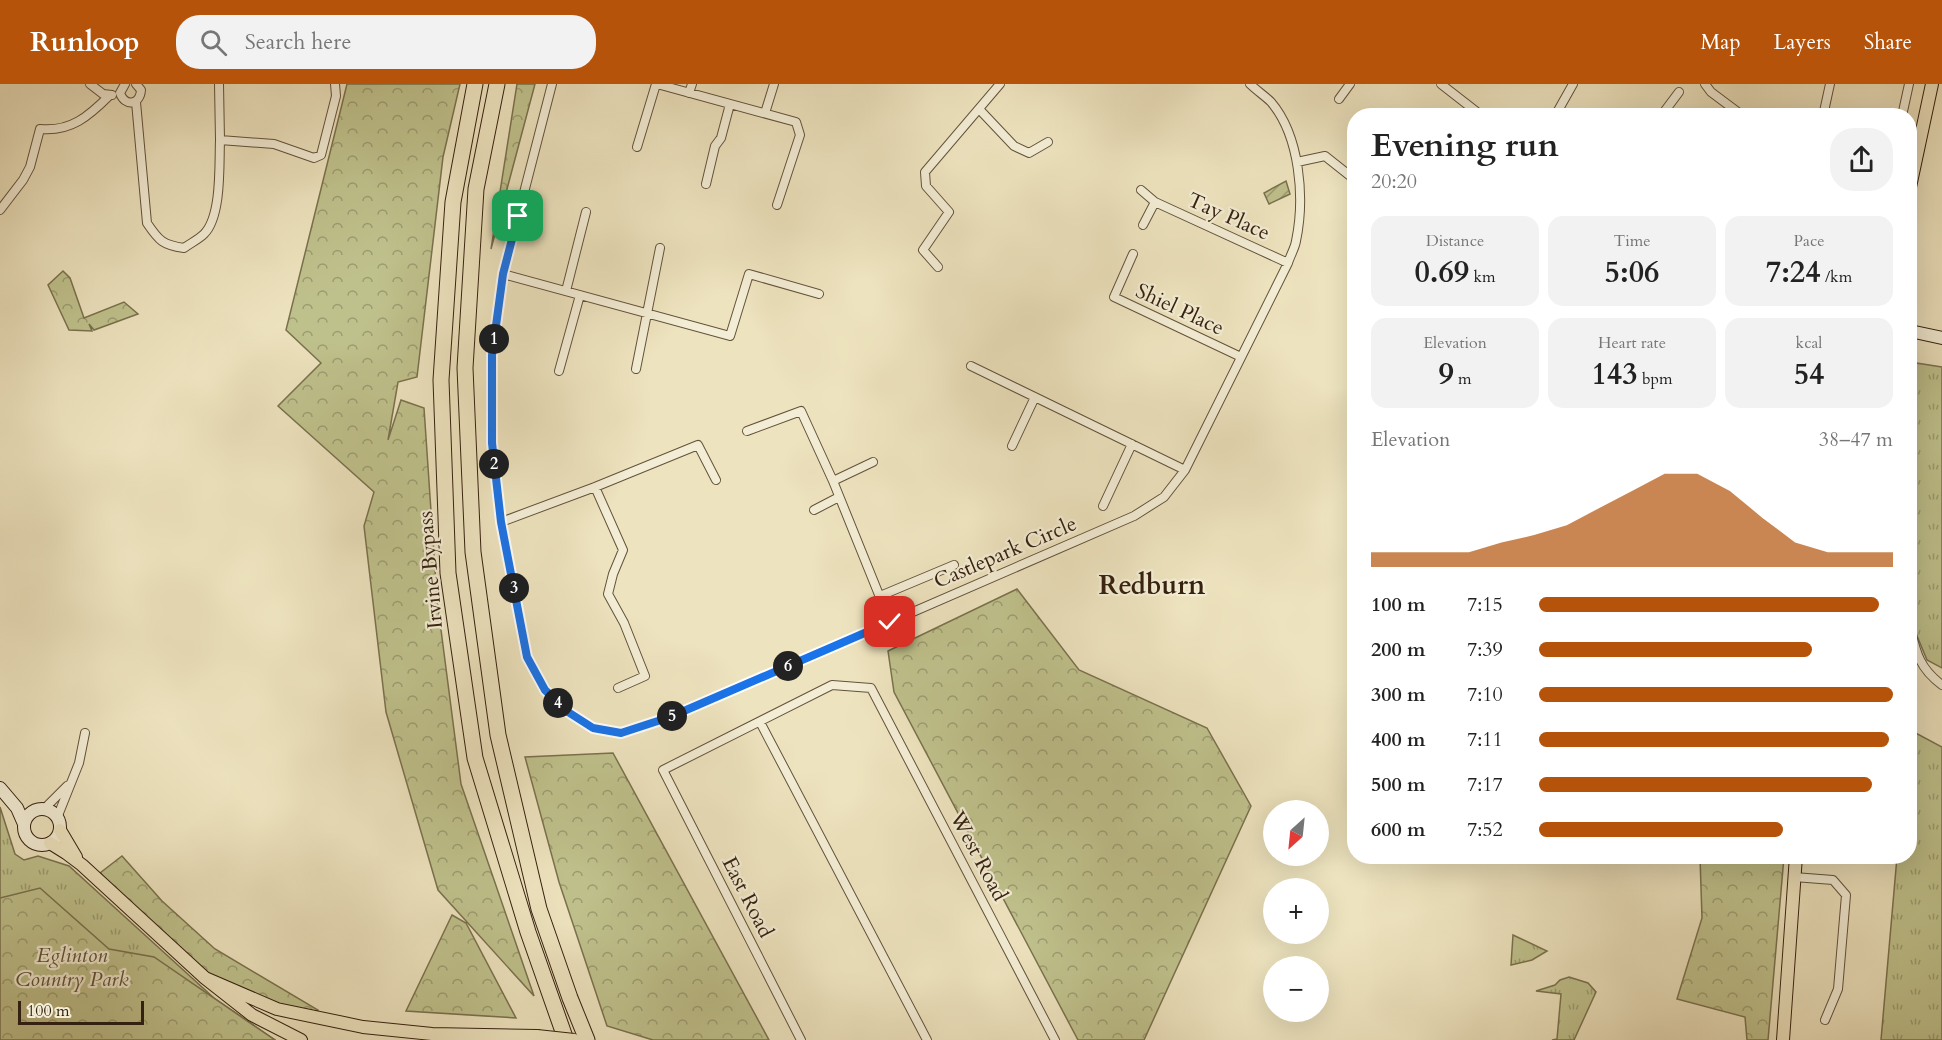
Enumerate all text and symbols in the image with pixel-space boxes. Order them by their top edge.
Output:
search box [176,15,596,69]
text: Runloop [30,23,140,61]
icon: search [197,26,230,59]
text: Search here [245,27,351,57]
text: Map [1701,28,1741,57]
text: Layers [1774,28,1831,57]
text: Share [1864,28,1912,57]
text: Evening run [1371,123,1559,168]
button: share [1830,128,1893,191]
text: 20:20 [1371,168,1417,195]
street label: Tay Place [1183,185,1275,247]
pin [492,190,543,241]
icon: arrive [501,199,534,232]
text: Distance [1426,230,1484,252]
text: Time [1613,230,1651,252]
text: Pace [1794,230,1824,252]
text: 0.69 [1414,252,1469,293]
text: 5:06 [1605,252,1659,293]
text: 7:24 [1766,252,1821,293]
text: km [1469,266,1496,288]
text: /km [1821,266,1852,288]
street label: Shiel Place [1131,276,1229,343]
pin: 1 [479,324,509,354]
text: 1 [490,328,498,350]
text: Elevation [1423,332,1487,354]
text: Heart rate [1598,332,1666,354]
text: kcal [1796,332,1822,354]
text: 9 [1438,354,1454,395]
text: 143 [1591,354,1638,395]
text: 54 [1794,354,1824,395]
text: m [1454,368,1472,390]
text: bpm [1638,368,1673,390]
text: Elevation [1371,426,1450,453]
text: 38–47 m [1819,426,1893,453]
pin: 2 [479,449,509,479]
text: 2 [490,453,498,475]
street label: Castlepark Circle [929,509,1081,596]
street label: Irvine Bypass [411,510,450,630]
district label: Redburn [1099,567,1206,604]
pin: 3 [499,573,529,603]
text: 3 [510,577,518,599]
text: 100 m [1371,591,1426,618]
text: 7:15 [1467,591,1503,618]
pin [864,596,915,647]
icon: check [873,605,906,638]
text: 200 m [1371,636,1426,663]
text: 7:39 [1467,636,1503,663]
pin: 6 [773,651,803,681]
text: 6 [784,655,792,677]
text: 300 m [1371,681,1426,708]
text: 7:10 [1467,681,1503,708]
pin: 4 [543,688,573,718]
text: 4 [554,692,562,714]
pin: 5 [657,701,687,731]
text: 5 [668,705,676,727]
text: 400 m [1371,726,1426,753]
text: 7:11 [1467,726,1503,753]
text: 500 m [1371,771,1426,798]
text: 7:17 [1467,771,1503,798]
north arrow [1263,800,1329,866]
map controls [1263,800,1329,1022]
street label: West Road [942,805,1014,906]
text: 600 m [1371,816,1426,843]
text: 7:52 [1467,816,1503,843]
street label: East Road [715,852,780,943]
button: + [1263,878,1329,944]
park label: Eglinton Country Park [15,941,129,994]
button: − [1263,956,1329,1022]
scale bar [18,998,144,1026]
text: 100 m [27,1000,69,1022]

